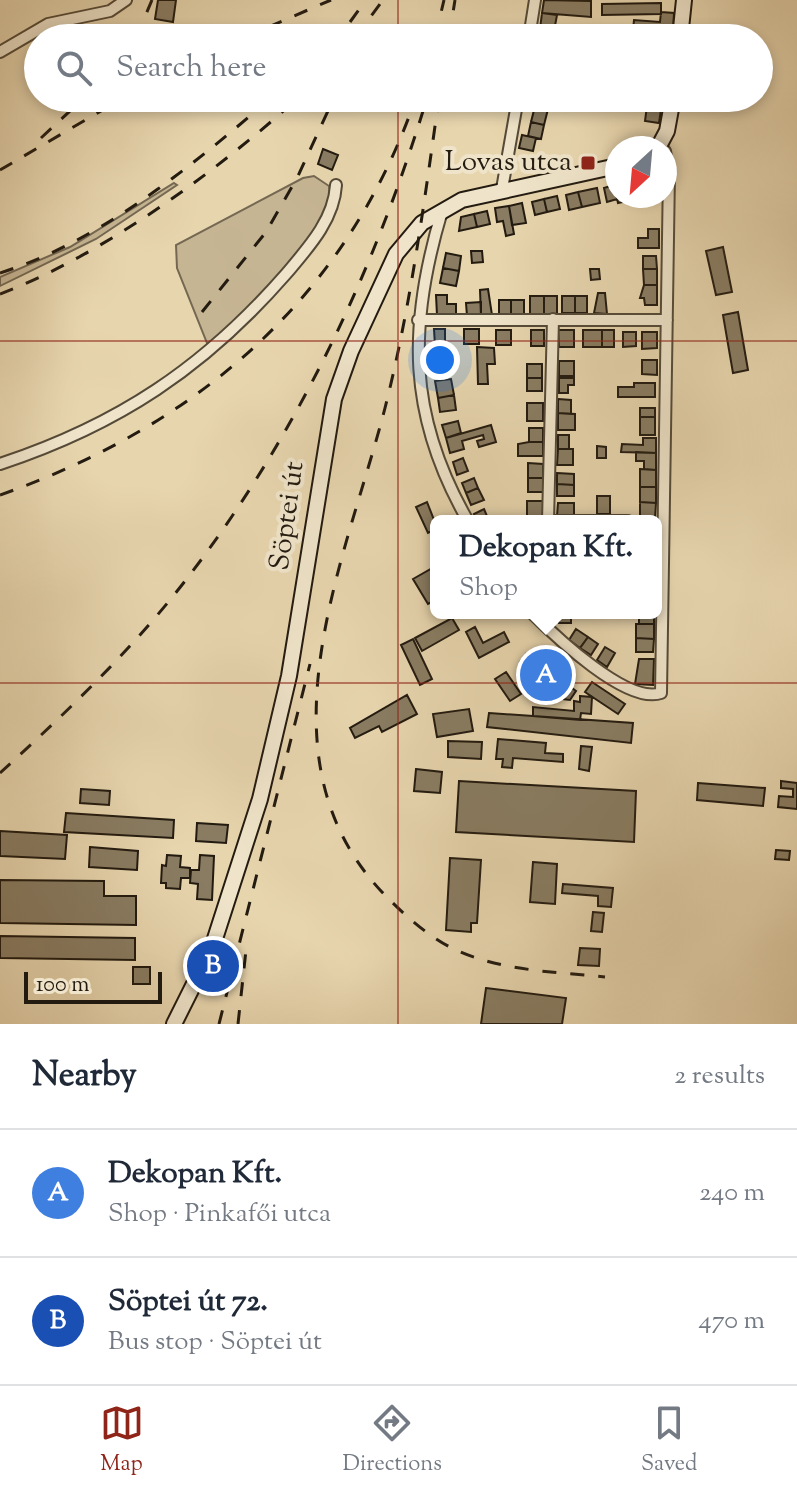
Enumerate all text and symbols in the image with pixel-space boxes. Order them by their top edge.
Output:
search box [24,24,773,112]
icon: search [52,46,96,90]
text: Search here [116,47,266,90]
north arrow [605,136,677,208]
place label: Lovas utca [445,143,572,183]
marker: Lovas utca [579,154,597,172]
your location [420,340,460,380]
street label: Söptei út [261,459,315,573]
popup [430,515,662,619]
text: Dekopan Kft. [459,527,633,570]
text: Shop [459,570,518,607]
pin: A [520,645,572,705]
pin: B [187,936,239,996]
scale bar [24,968,162,1004]
text: 100 m [36,970,89,1002]
text: Nearby [32,1052,137,1101]
text: 2 results [674,1058,765,1095]
text: Dekopan Kft. [108,1153,282,1196]
text: A [47,1175,69,1212]
text: 240 m [699,1175,765,1212]
text: Shop · Pinkafői utca [108,1196,331,1233]
text: Söptei út 72. [108,1281,268,1324]
text: B [50,1303,66,1340]
text: 470 m [699,1303,765,1340]
text: Bus stop · Söptei út [108,1324,322,1361]
tab: Map [100,1401,144,1481]
tab: Directions [343,1401,442,1481]
tab: Saved [641,1401,697,1481]

